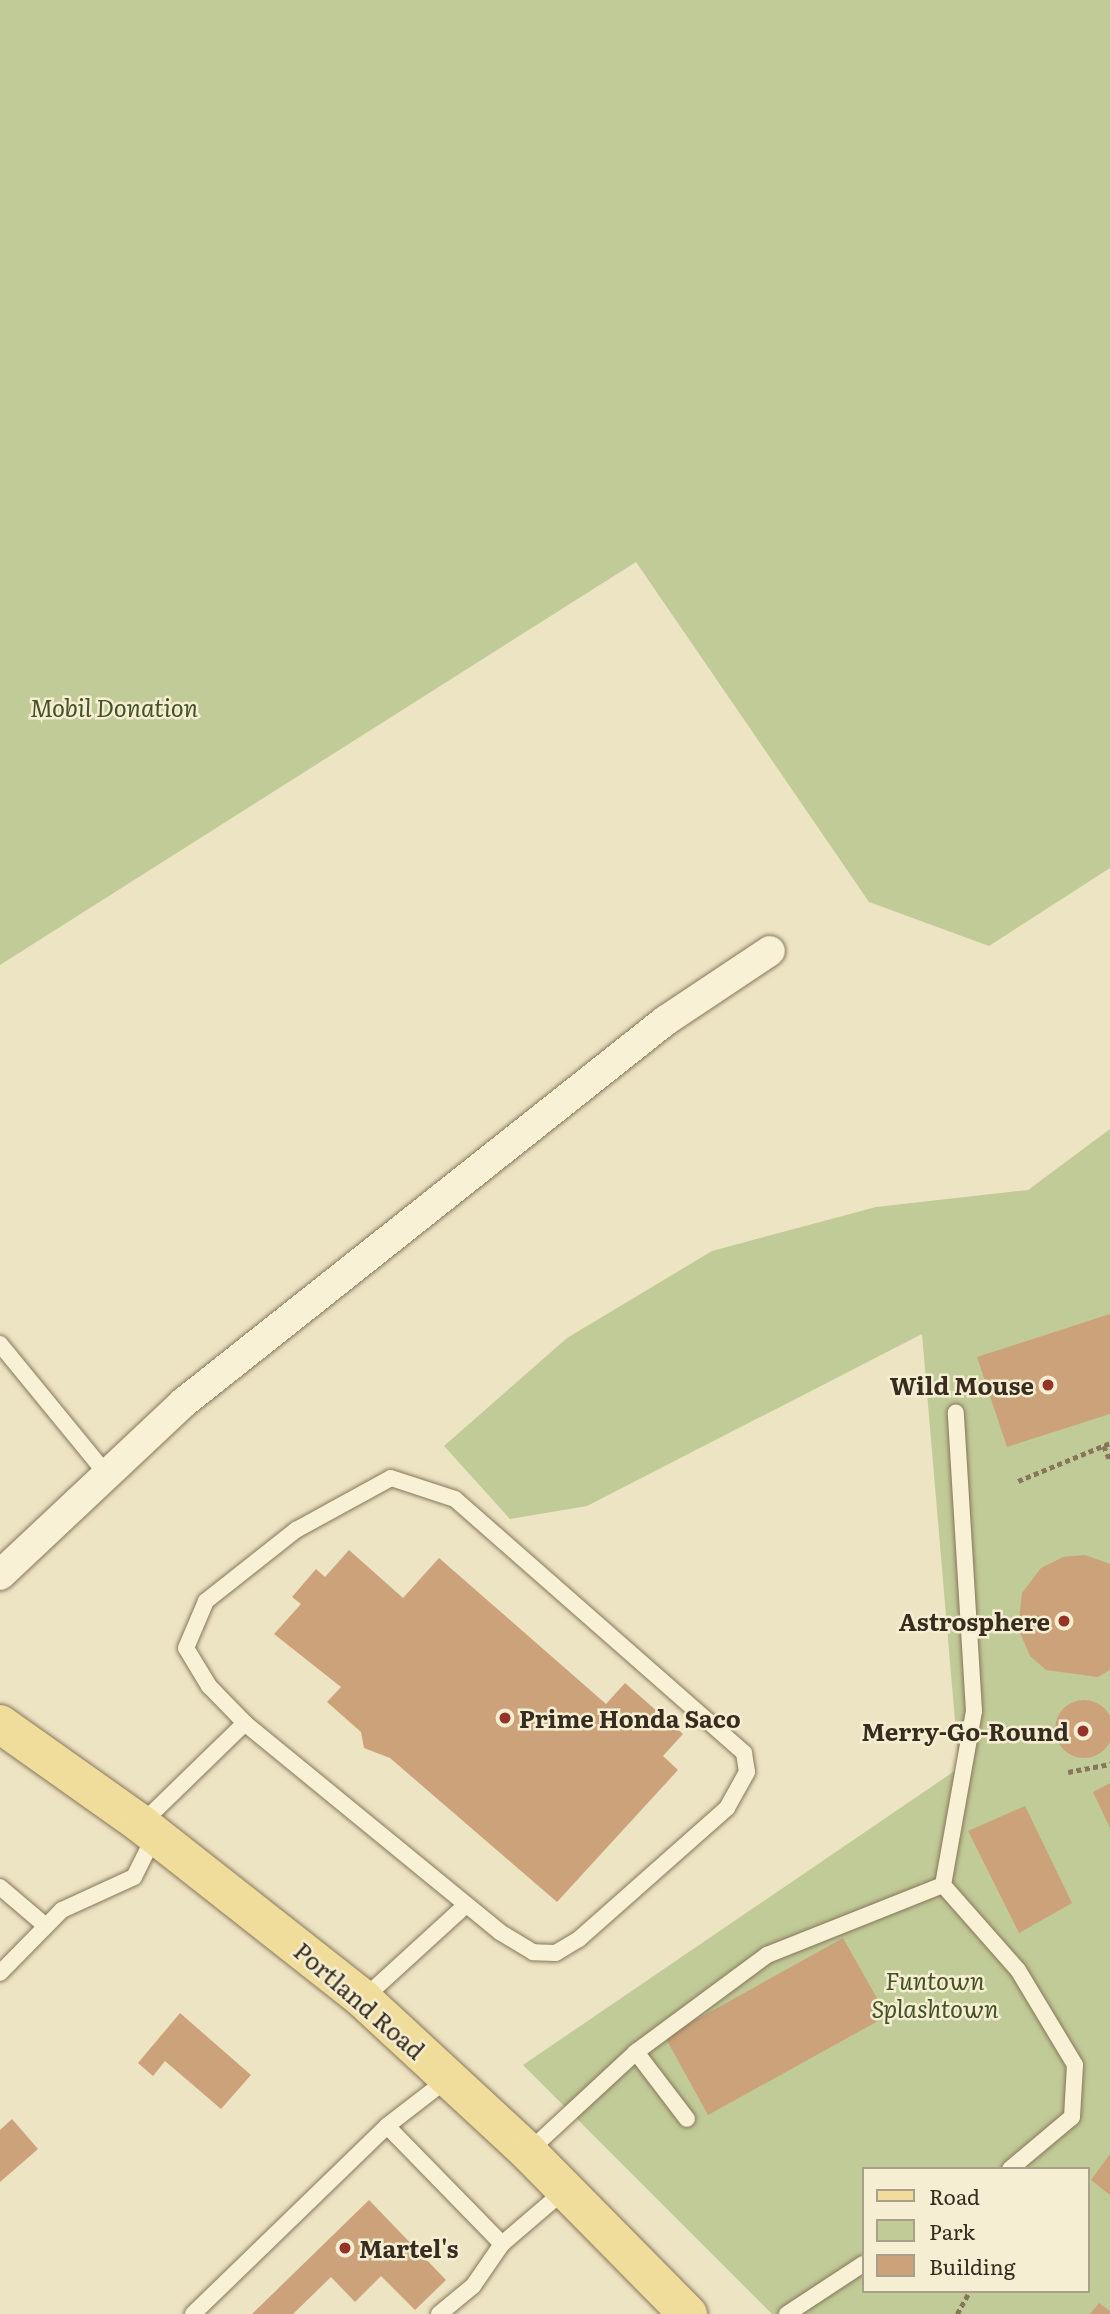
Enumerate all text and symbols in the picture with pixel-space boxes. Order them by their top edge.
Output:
park label: Mobil Donation [30,693,198,721]
place label: Wild Mouse [890,1371,1034,1399]
marker: Wild Mouse [1040,1377,1056,1393]
place label: Astrosphere [899,1607,1050,1635]
marker: Astrosphere [1056,1613,1072,1629]
place label: Prime Honda Saco [519,1704,741,1732]
marker: Prime Honda Saco [497,1710,513,1726]
place label: Merry-Go-Round [861,1717,1069,1745]
marker: Merry-Go-Round [1075,1723,1091,1739]
street label: Portland Road [289,1935,431,2065]
park label: Funtown Splashtown [871,1966,999,2022]
legend [862,2167,1089,2293]
text: Road [929,2180,980,2211]
text: Park [929,2215,975,2246]
place label: Martel's [359,2234,459,2262]
marker: Martel's [337,2240,353,2256]
text: Building [929,2250,1015,2281]

